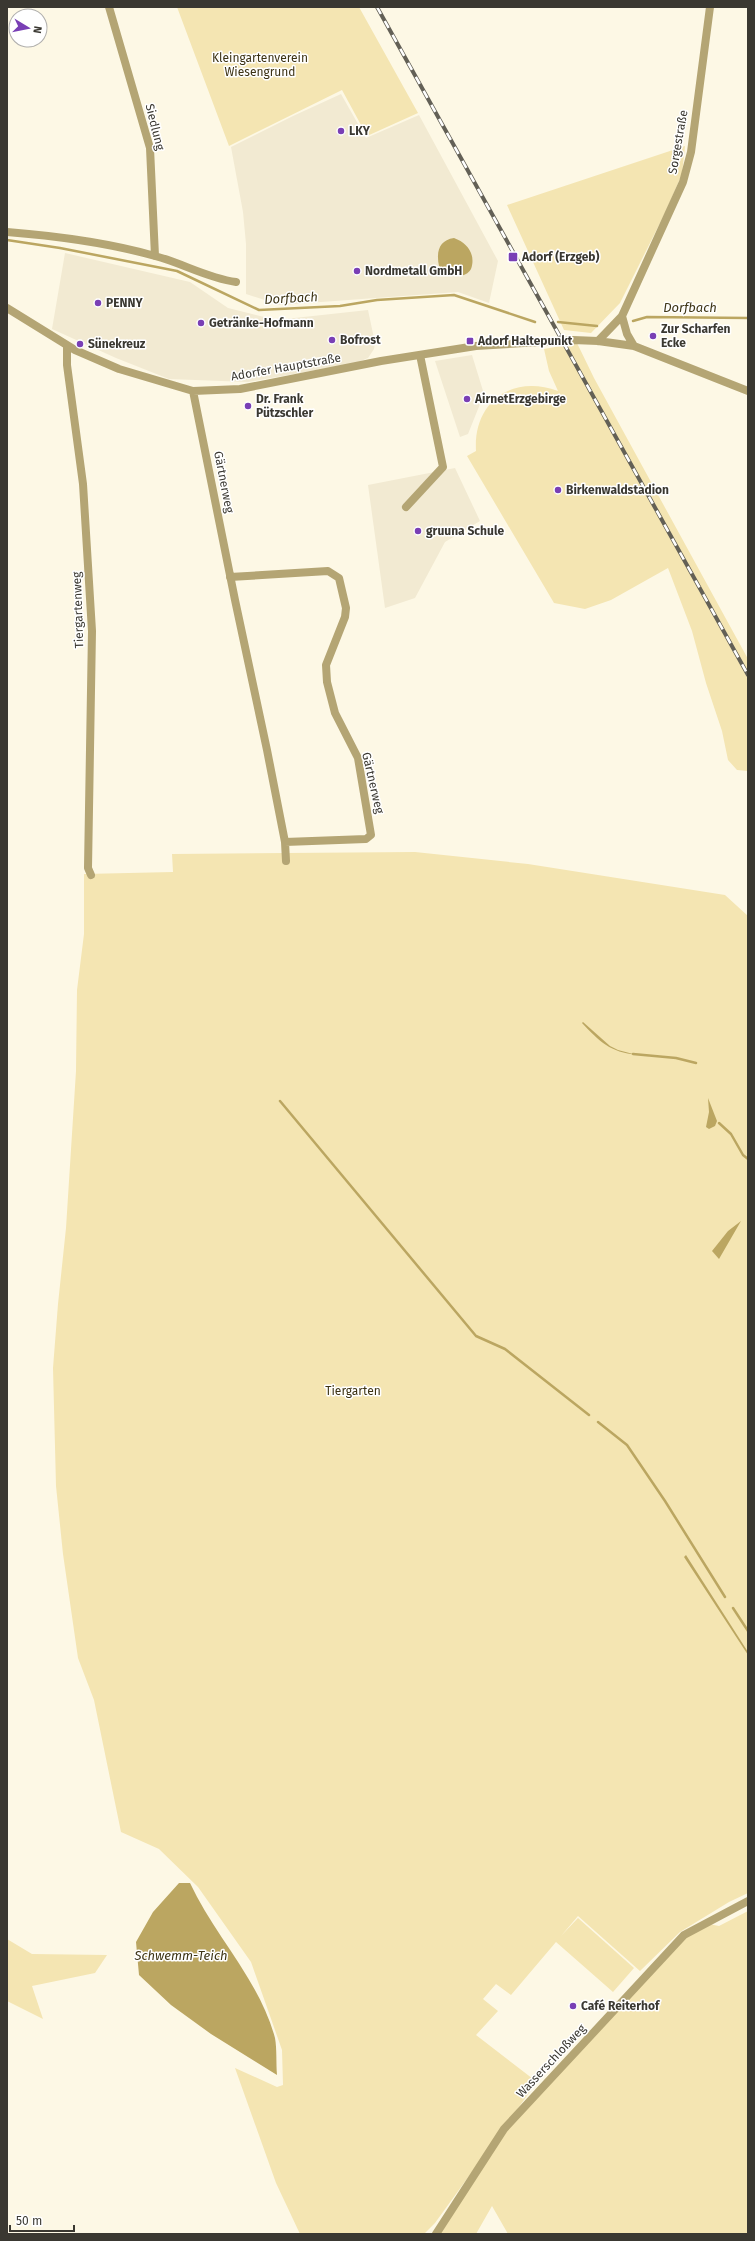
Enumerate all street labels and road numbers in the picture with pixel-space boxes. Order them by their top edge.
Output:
street label: Siedlung [142,102,168,152]
street label: Sorgestraße [665,109,691,175]
street label: Adorfer Hauptstraße [230,350,342,384]
street label: Gärtnerweg [211,450,237,515]
street label: Tiergartenweg [70,571,86,649]
street label: Gärtnerweg [359,751,387,816]
street label: Wasserschloßweg [513,2021,589,2101]

